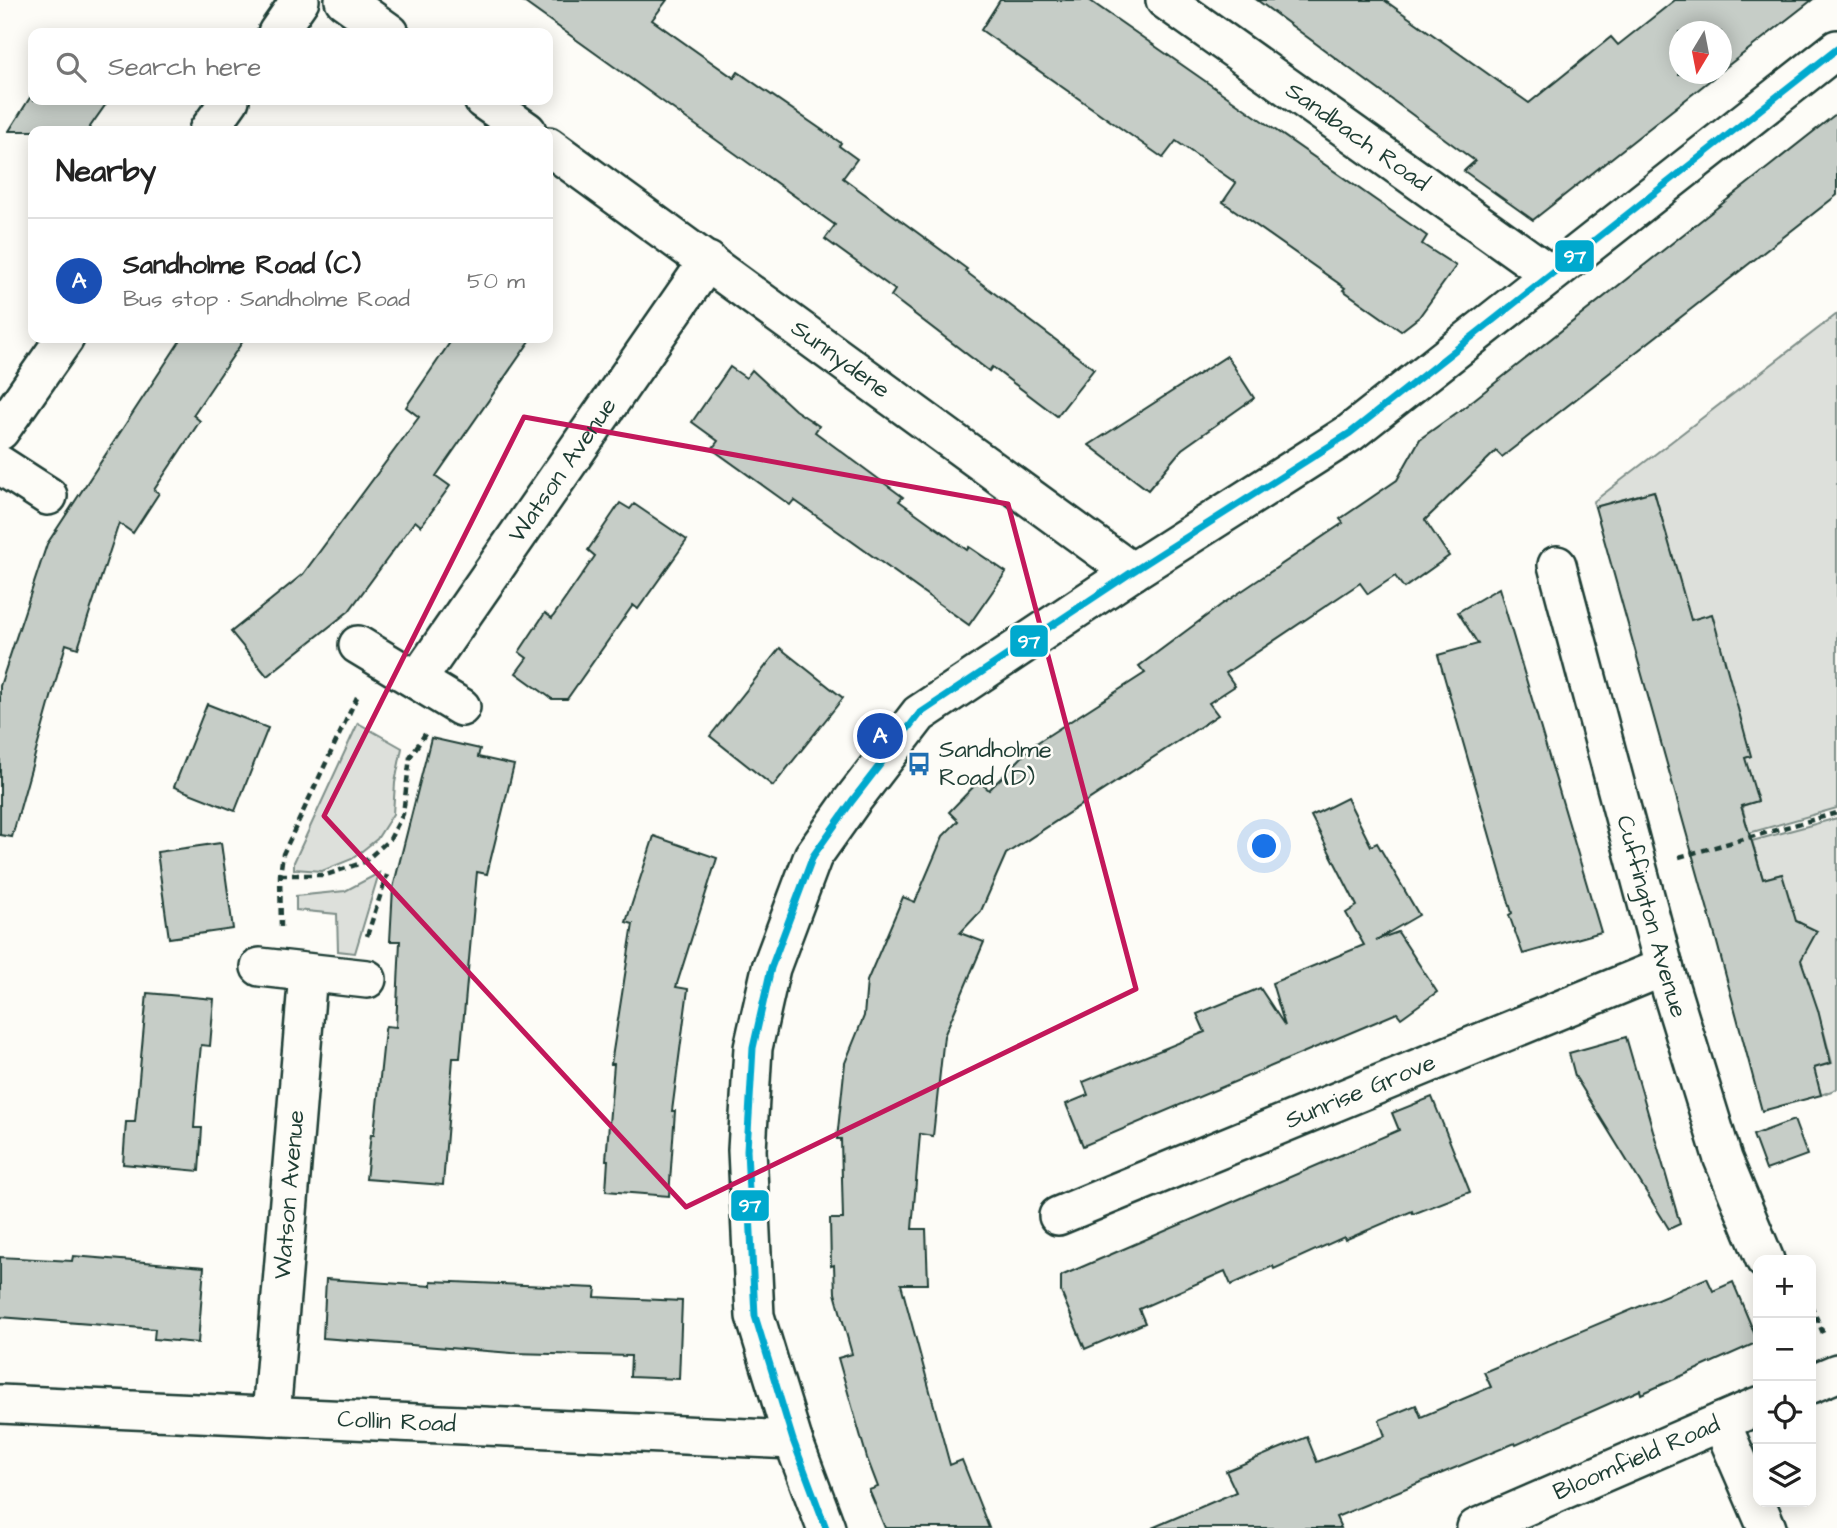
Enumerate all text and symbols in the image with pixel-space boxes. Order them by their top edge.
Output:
north arrow [1669,21,1732,84]
search box [28,28,553,105]
icon: search [52,48,90,86]
text: Search here [108,49,261,85]
street label: Sandbach Road [1278,74,1436,200]
text: Nearby [56,151,156,193]
line badge: 97 [1554,239,1595,273]
text: 97 [1564,244,1587,271]
text: Sandholme Road (C) [123,247,361,283]
text: A [72,265,86,297]
text: 50 m [467,265,525,297]
text: Bus stop · Sandholme Road [123,283,410,315]
street label: Sunnydene [784,312,897,407]
street label: Watson Avenue [500,391,625,550]
line badge: 97 [1009,624,1049,658]
text: 97 [1018,629,1041,656]
pin: A [857,710,903,762]
place label: Sandholme Road (D) [939,733,1052,795]
bus stop icon: Sandholme Road (D) [905,750,933,778]
street label: Cuffington Avenue [1607,812,1696,1022]
your location [1247,829,1281,863]
street label: Sunrise Grove [1280,1046,1441,1138]
street label: Watson Avenue [265,1109,313,1281]
line badge: 97 [730,1189,770,1222]
text: 97 [739,1193,762,1220]
map controls [1753,1255,1816,1507]
button: + [1753,1255,1816,1318]
button: − [1753,1318,1816,1381]
button: locate [1753,1381,1816,1444]
street label: Collin Road [337,1402,457,1442]
street label: Bloomfield Road [1548,1408,1725,1510]
button: layers [1753,1444,1816,1507]

